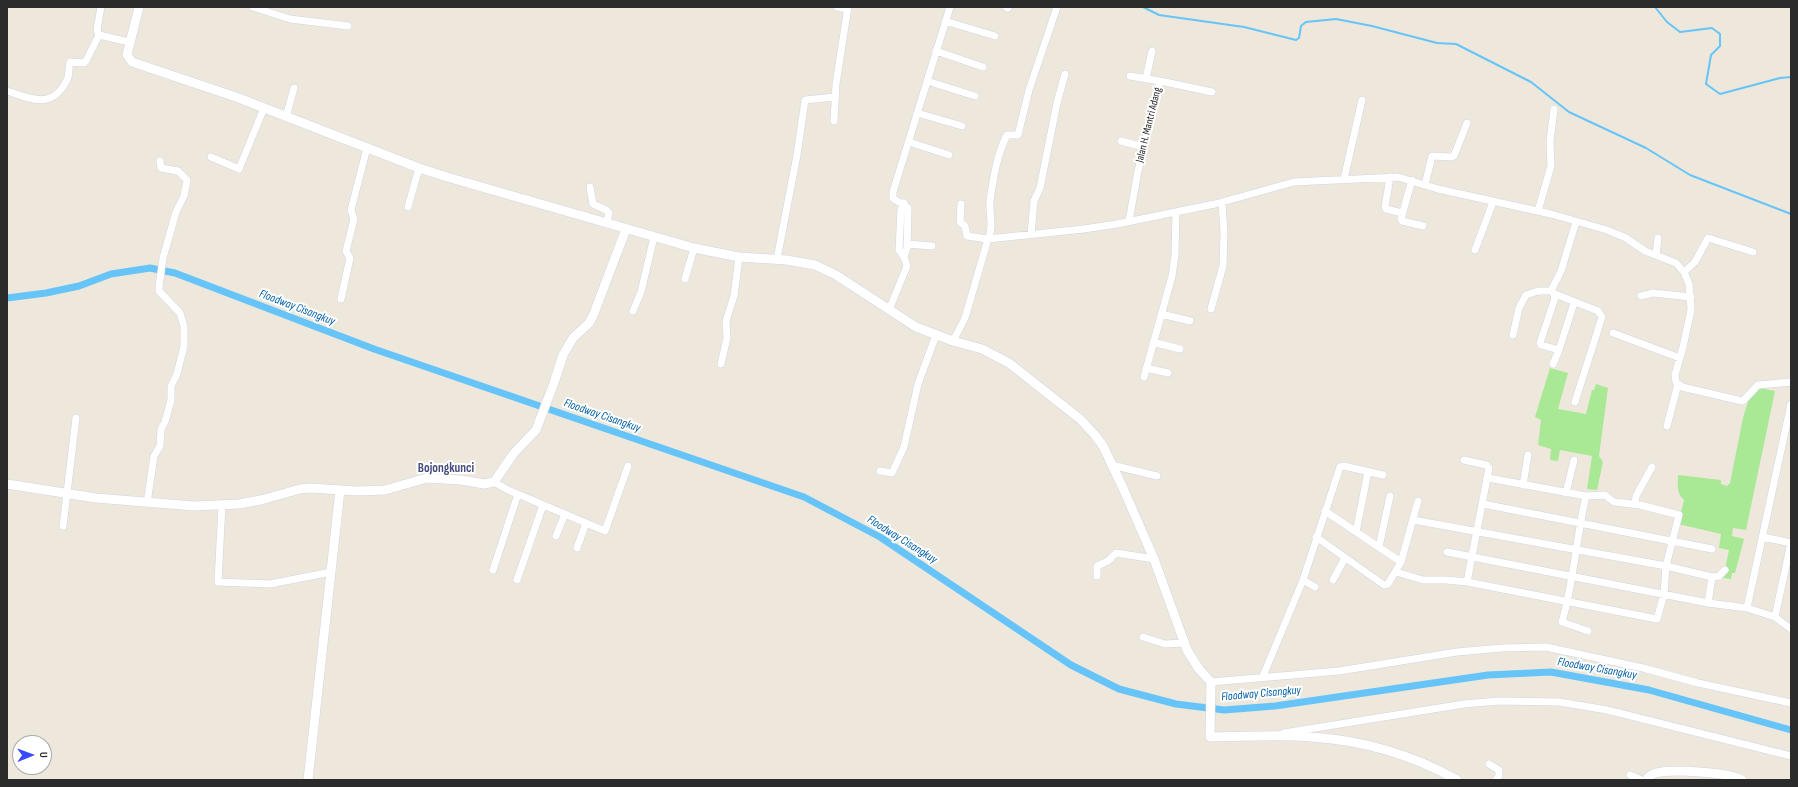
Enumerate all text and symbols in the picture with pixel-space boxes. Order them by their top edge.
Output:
street label: Jalan H. Mantri Adang [1133,86,1165,164]
water label: Floodway Cisangkuy [257,287,337,329]
water label: Floodway Cisangkuy [562,396,642,436]
district label: Bojongkunci [418,461,474,477]
water label: Floodway Cisangkuy [864,513,940,567]
water label: Floodway Cisangkuy [1556,655,1638,683]
water label: Floodway Cisangkuy [1221,683,1301,705]
north arrow [12,735,52,775]
text: U [37,752,50,758]

